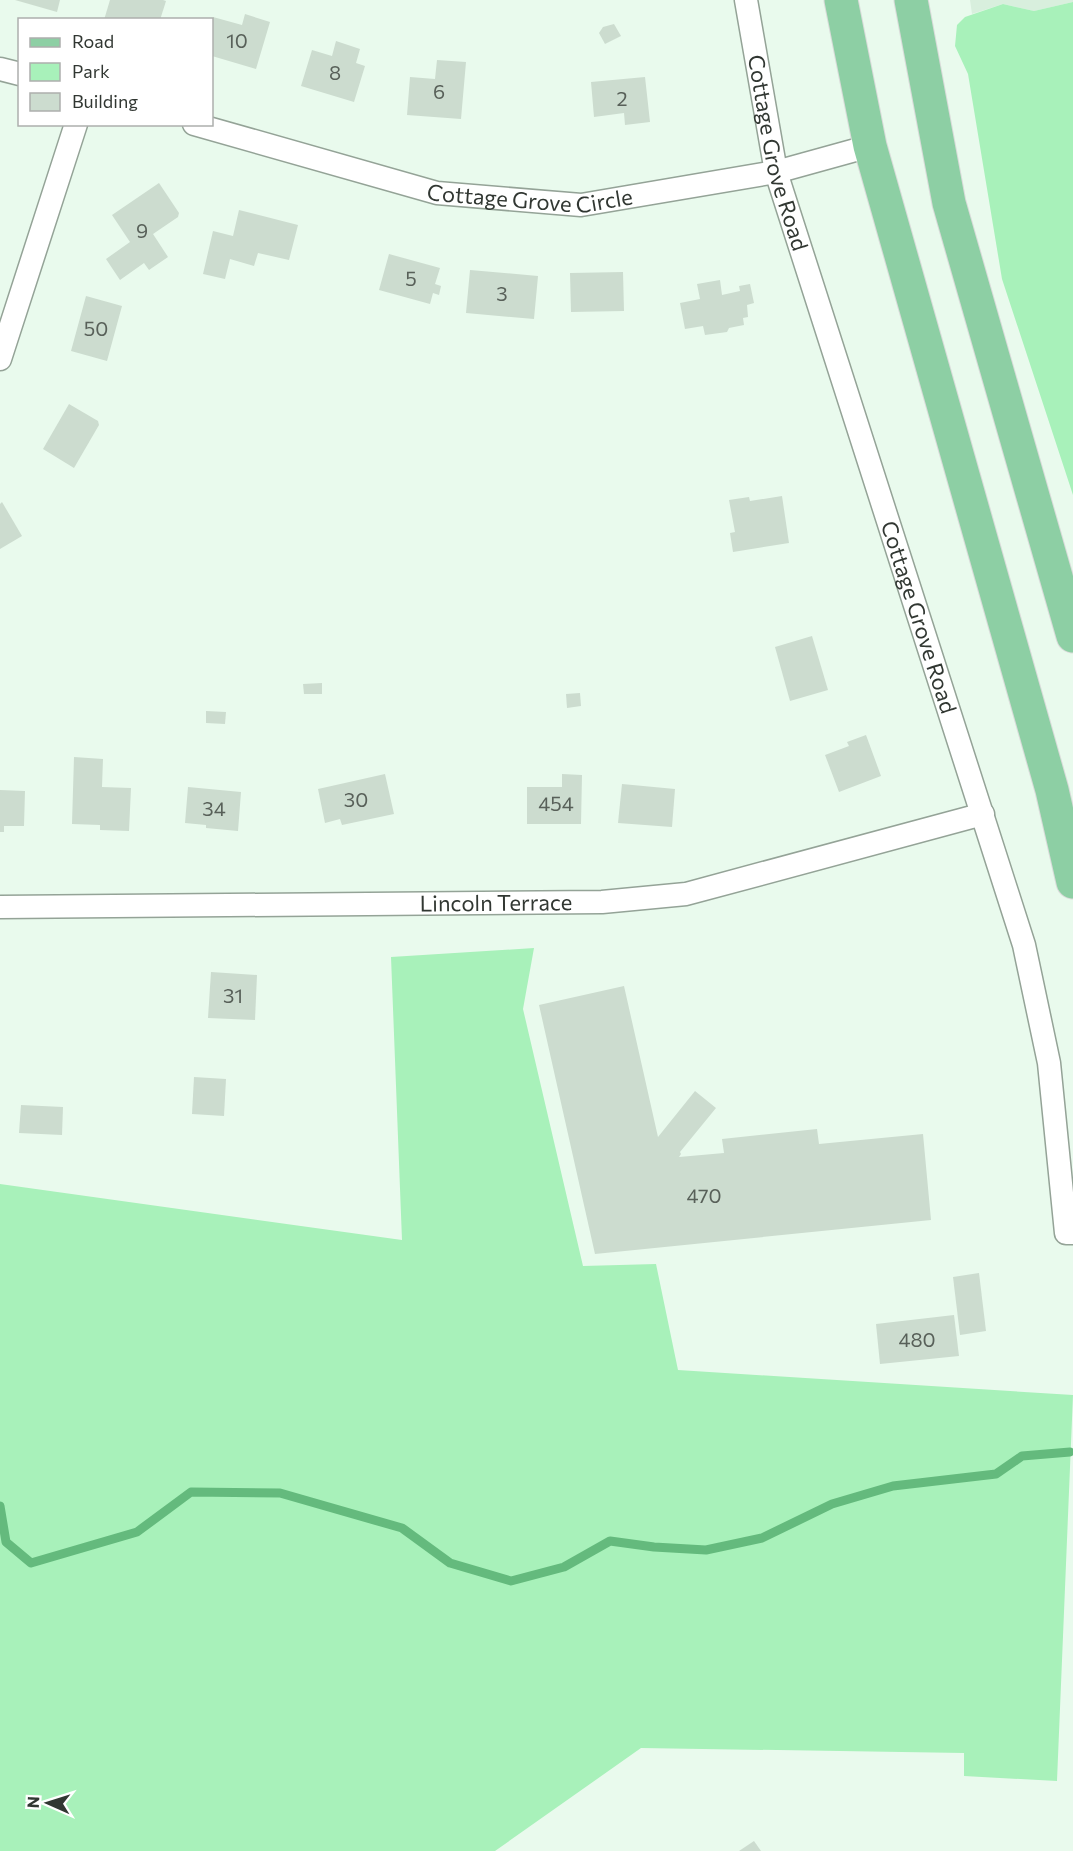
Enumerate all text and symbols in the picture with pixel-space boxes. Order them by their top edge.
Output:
legend [18,18,213,126]
house number: 10 [226,28,248,52]
text: Road [72,30,114,52]
street label: Cottage Grove Road [743,52,814,254]
text: Park [72,60,110,82]
house number: 8 [329,60,341,84]
house number: 6 [433,79,445,103]
house number: 2 [616,86,628,110]
text: Building [72,90,138,112]
street label: Cottage Grove Circle [424,177,635,219]
house number: 9 [136,218,148,242]
house number: 5 [405,266,417,290]
house number: 3 [496,281,508,305]
house number: 50 [84,316,108,340]
street label: Cottage Grove Road [876,517,963,717]
house number: 30 [344,787,368,811]
house number: 454 [538,791,574,815]
house number: 34 [202,796,226,820]
street label: Lincoln Terrace [419,888,572,917]
house number: 31 [223,983,243,1007]
house number: 470 [686,1183,722,1207]
house number: 480 [898,1327,936,1351]
north arrow [18,1773,78,1833]
text: N [23,1796,42,1809]

